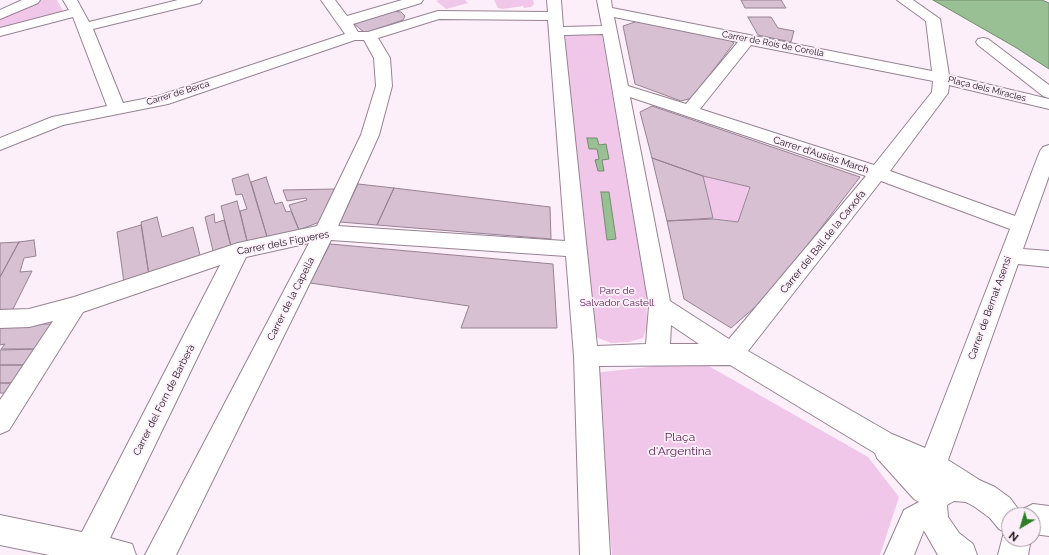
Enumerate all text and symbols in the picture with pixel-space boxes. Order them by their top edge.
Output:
street label: Carrer de Roís de Corella [721,29,825,59]
street label: Plaça dels Miracles [947,74,1027,104]
street label: Carrer de Berca [145,78,211,108]
street label: Carrer d'Ausiàs March [772,134,870,176]
street label: Carrer del Ball de la Carxofa [778,188,868,296]
street label: Carrer dels Figueres [236,228,330,258]
street label: Carrer de la Capella [265,255,317,343]
street label: Carrer de Bernat Asensi [966,255,1014,361]
park label: Parc de Salvador Castell [580,285,654,308]
street label: Carrer del Forn de Barberà [131,342,197,458]
park label: Plaça d'Argentina [649,430,711,458]
north arrow [1001,507,1041,547]
text: N [1007,528,1021,544]

